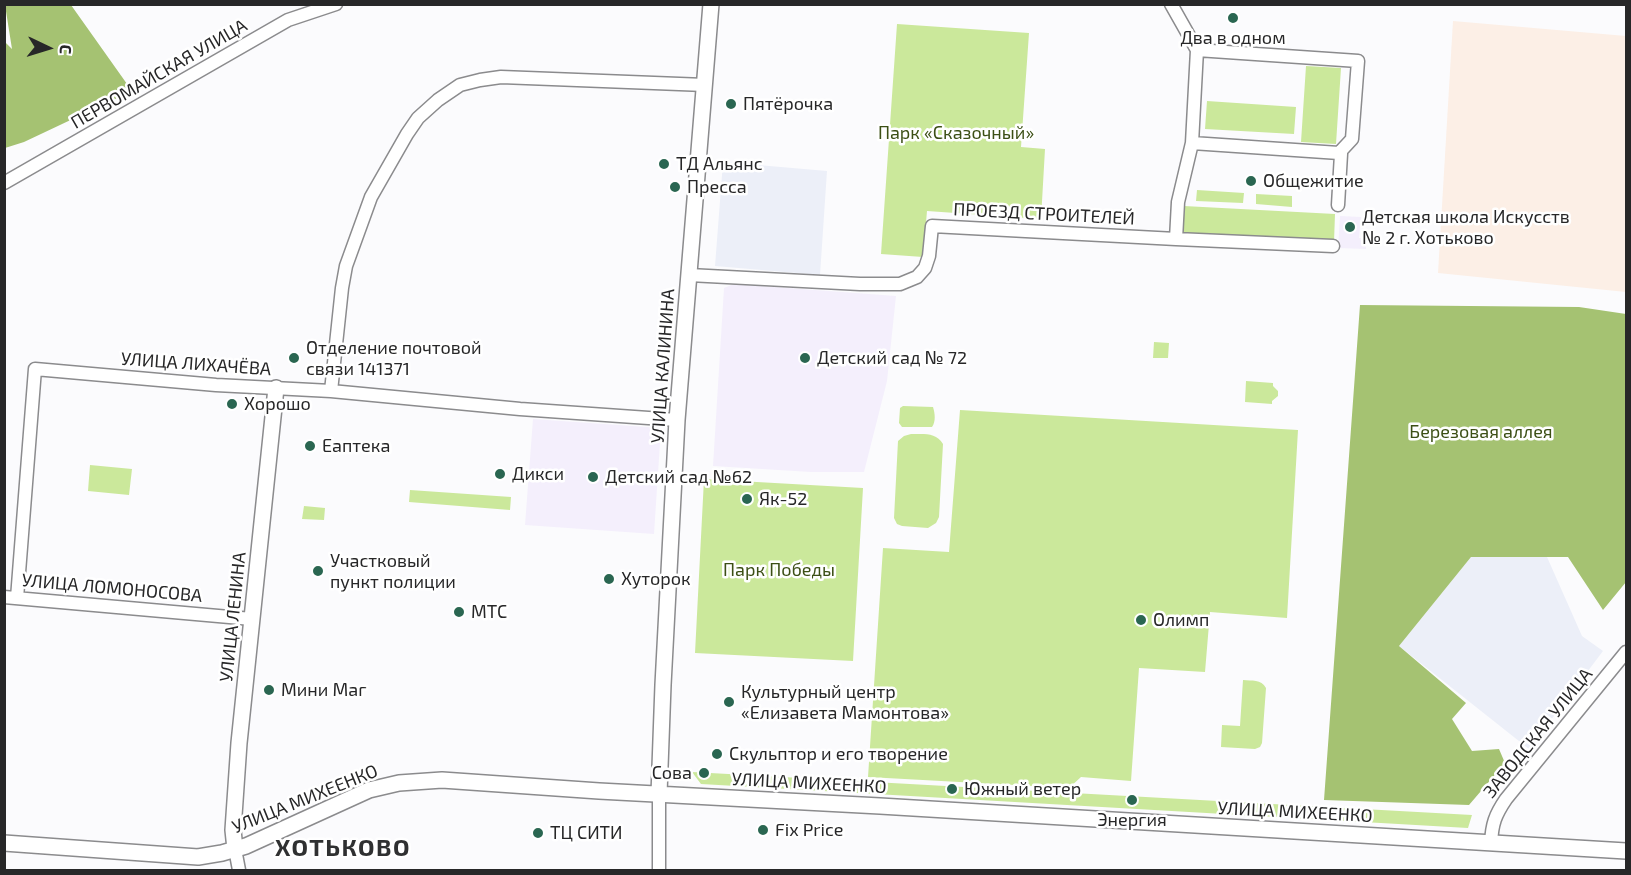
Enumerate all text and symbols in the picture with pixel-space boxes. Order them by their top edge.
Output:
marker: Два в одном [1226,11,1240,25]
street label: ПЕРВОМАЙСКАЯ УЛИЦА [67,15,251,133]
north arrow [18,18,78,78]
place label: Два в одном [1180,27,1286,49]
place label: Пятёрочка [743,93,833,115]
marker: Пятёрочка [724,97,738,111]
park label: Парк «Сказочный» [878,122,1034,144]
place label: ТД Альянс [676,153,763,175]
marker: ТД Альянс [657,157,671,171]
place label: Общежитие [1263,170,1364,192]
marker: Общежитие [1244,174,1258,188]
place label: Пресса [687,176,747,198]
marker: Пресса [668,180,682,194]
street label: ПРОЕЗД СТРОИТЕЛЕЙ [953,198,1135,230]
place label: Детская школа Искусств № 2 г. Хотьково [1362,206,1570,248]
marker: Детская школа Искусств № 2 г. Хотьково [1343,220,1357,234]
street label: УЛИЦА КАЛИНИНА [647,288,679,444]
place label: Отделение почтовой связи 141371 [306,337,482,380]
place label: Детский сад № 72 [817,347,967,369]
street label: УЛИЦА ЛИХАЧЁВА [120,348,272,380]
marker: Отделение почтовой связи 141371 [287,351,301,365]
marker: Детский сад № 72 [798,351,812,365]
place label: Хорошо [244,393,311,415]
marker: Хорошо [225,397,239,411]
park label: Березовая аллея [1409,421,1553,443]
place label: Еаптека [322,435,390,457]
marker: Еаптека [303,439,317,453]
place label: Дикси [512,463,564,485]
place label: Детский сад №62 [605,466,752,488]
marker: Дикси [493,467,507,481]
marker: Детский сад №62 [586,470,600,484]
place label: Як-52 [759,488,807,510]
marker: Як-52 [740,492,754,506]
place label: Участковый пункт полиции [330,550,456,592]
street label: УЛИЦА ЛЕНИНА [215,551,251,683]
park label: Парк Победы [723,559,835,581]
marker: Участковый пункт полиции [311,564,325,578]
place label: Хуторок [621,568,691,590]
street label: УЛИЦА ЛОМОНОСОВА [21,569,203,607]
marker: Хуторок [602,572,616,586]
place label: МТС [471,601,507,623]
marker: МТС [452,605,466,619]
place label: Олимп [1153,609,1209,631]
marker: Олимп [1134,613,1148,627]
street label: ЗАВОДСКАЯ УЛИЦА [1479,664,1597,802]
place label: Мини Маг [281,679,366,701]
place label: Культурный центр «Елизавета Мамонтова» [741,681,949,724]
marker: Мини Маг [262,683,276,697]
marker: Культурный центр «Елизавета Мамонтова» [722,695,736,709]
place label: Скульптор и его творение [729,743,948,765]
marker: Скульптор и его творение [710,747,724,761]
street label: УЛИЦА МИХЕЕНКО [229,760,381,838]
place label: Сова [652,762,692,784]
marker: Сова [697,766,711,780]
street label: УЛИЦА МИХЕЕНКО [731,768,887,798]
place label: Южный ветер [964,778,1081,800]
marker: Южный ветер [945,782,959,796]
marker: Энергия [1125,793,1139,807]
street label: УЛИЦА МИХЕЕНКО [1217,797,1373,827]
place label: Энергия [1097,809,1167,831]
place label: Fix Price [775,819,843,841]
place label: ТЦ СИТИ [550,822,623,844]
marker: Fix Price [756,823,770,837]
marker: ТЦ СИТИ [531,826,545,840]
district label: ХОТЬКОВО [275,834,411,862]

